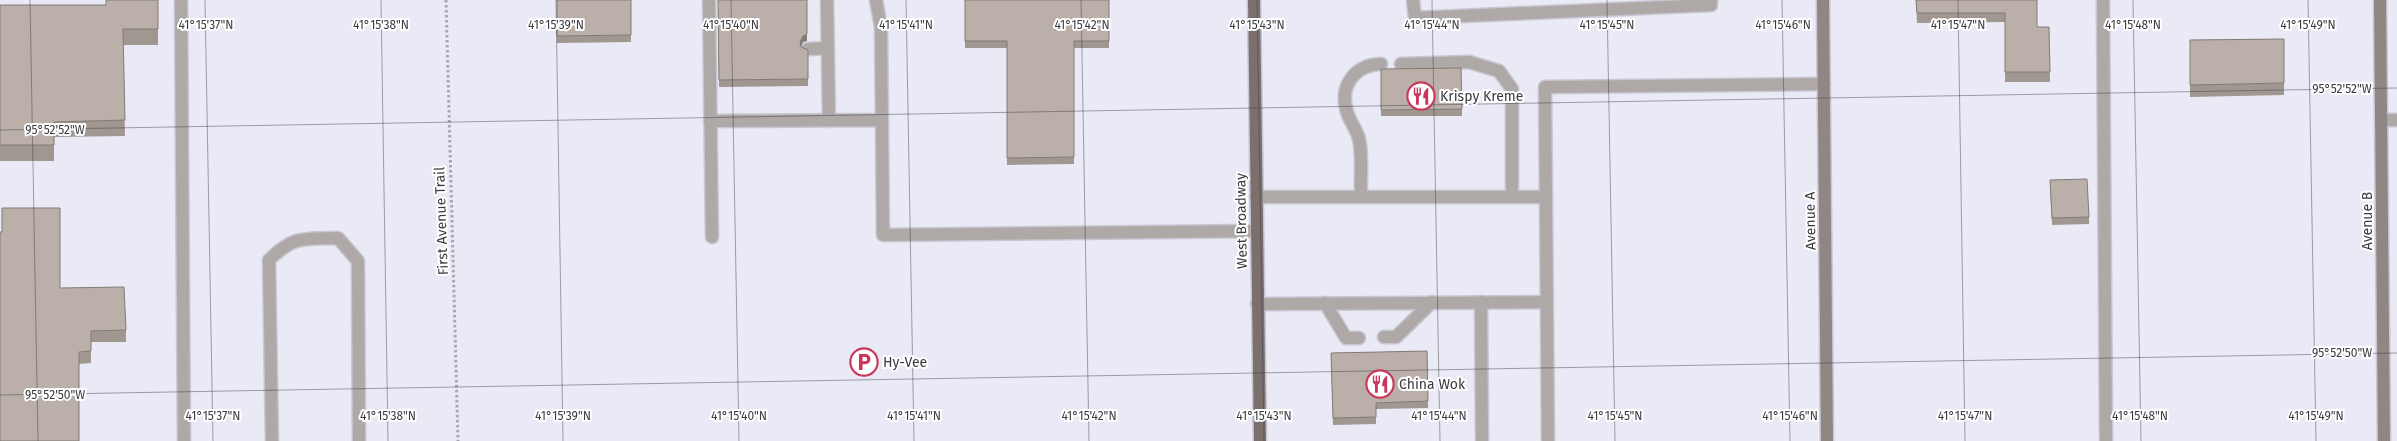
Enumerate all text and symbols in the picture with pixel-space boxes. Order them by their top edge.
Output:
text: 41°15'37"N [179,18,234,32]
text: 41°15'38"N [353,18,409,32]
text: 41°15'39"N [528,18,584,32]
text: 41°15'40"N [703,18,759,32]
text: 41°15'41"N [879,18,933,32]
text: 41°15'42"N [1054,18,1110,32]
text: 41°15'43"N [1229,18,1285,32]
text: 41°15'44"N [1404,18,1460,32]
text: 41°15'45"N [1579,18,1635,32]
text: 41°15'46"N [1755,18,1811,32]
text: 41°15'47"N [1931,18,1985,32]
text: 41°15'48"N [2105,18,2161,32]
text: 41°15'49"N [2280,18,2336,32]
restaurant icon: Krispy Kreme [1406,81,1436,111]
text: 95°52'52"W [2312,82,2372,96]
place label: Krispy Kreme [1440,88,1523,105]
text: 95°52'52"W [25,123,85,137]
street label: First Avenue Trail [431,167,452,275]
street label: West Broadway [1232,173,1251,269]
street label: Avenue A [1801,192,1820,250]
street label: Avenue B [2359,192,2376,250]
text: 95°52'50"W [2312,346,2372,360]
parking icon: Hy-Vee [849,347,879,377]
place label: Hy-Vee [883,354,927,371]
restaurant icon: China Wok [1365,369,1395,399]
place label: China Wok [1399,376,1466,393]
text: 95°52'50"W [25,388,85,402]
text: 41°15'37"N [186,409,241,423]
text: 41°15'38"N [360,409,416,423]
text: 41°15'39"N [535,409,591,423]
text: 41°15'40"N [711,409,767,423]
text: 41°15'41"N [887,409,941,423]
text: 41°15'42"N [1061,409,1117,423]
text: 41°15'43"N [1236,409,1292,423]
text: 41°15'44"N [1411,409,1467,423]
text: 41°15'45"N [1587,409,1643,423]
text: 41°15'46"N [1762,409,1818,423]
text: 41°15'47"N [1938,409,1992,423]
text: 41°15'48"N [2112,409,2168,423]
text: 41°15'49"N [2288,409,2344,423]

